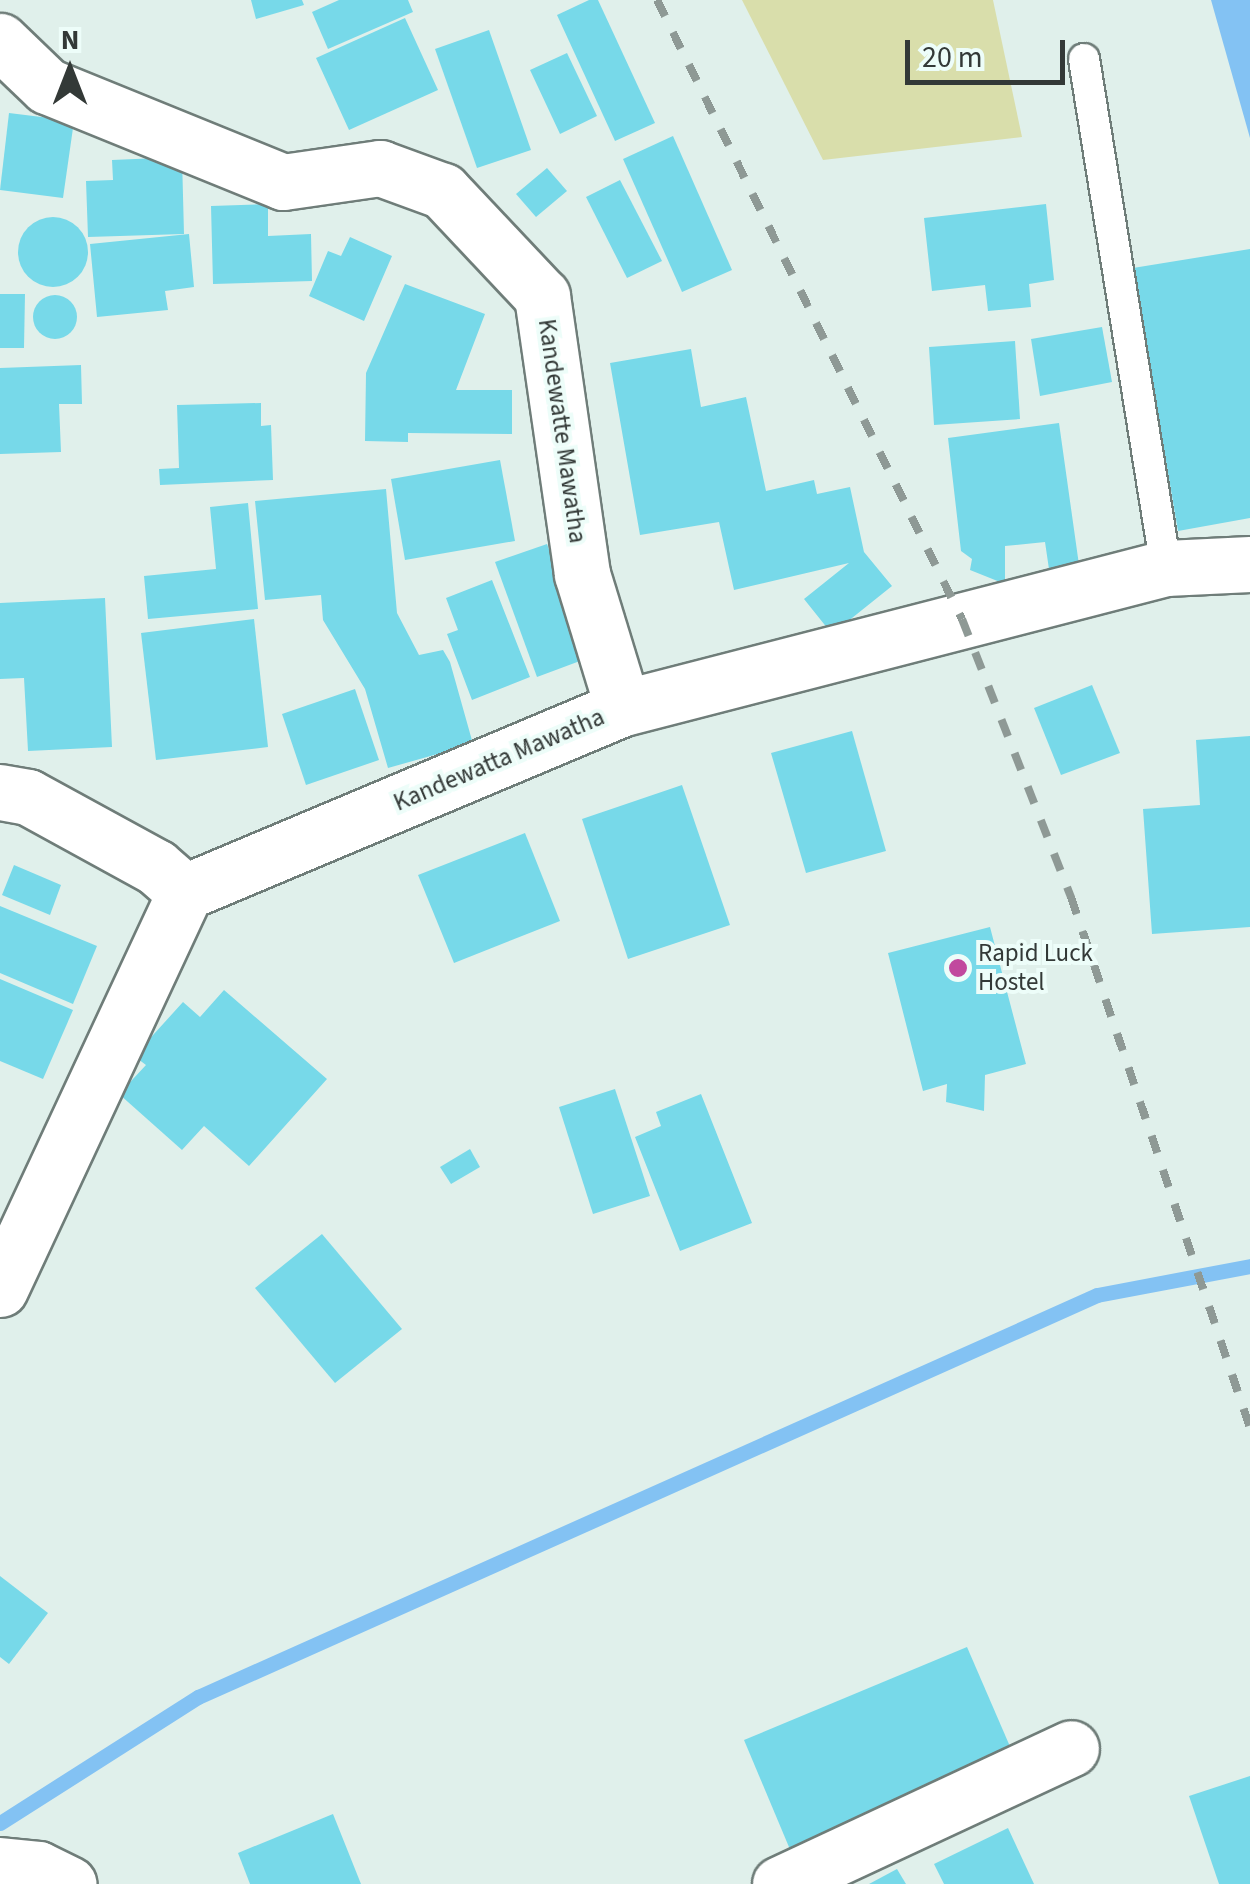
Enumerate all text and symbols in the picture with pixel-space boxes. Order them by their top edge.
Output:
north arrow [20,20,120,120]
text: N [61,20,79,60]
scale bar [910,20,1070,82]
text: 20 m [922,36,983,79]
street label: Kandewatte Mawatha [531,317,593,545]
street label: Kandewatta Mawatha [389,702,609,818]
place label: Rapid Luck Hostel [978,939,1093,998]
marker: Rapid Luck Hostel [947,957,969,979]

